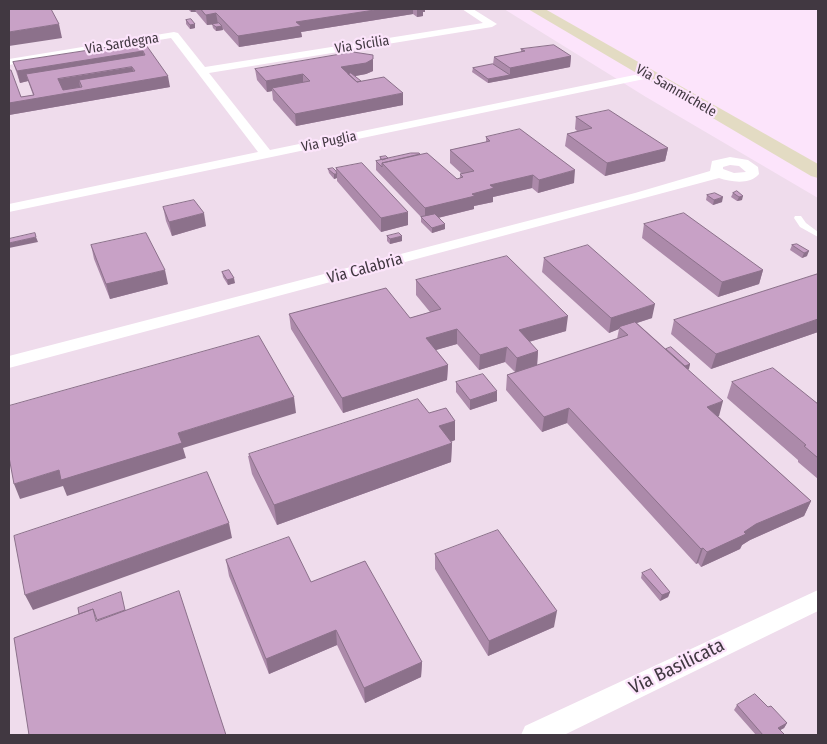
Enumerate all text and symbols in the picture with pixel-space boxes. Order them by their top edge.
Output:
street label: Via Sardegna [84,30,160,58]
street label: Via Sicilia [334,32,390,58]
street label: Via Sammichele [633,61,719,121]
street label: Via Puglia [300,128,358,156]
street label: Via Calabria [325,250,405,288]
street label: Via Basilicata [626,634,728,700]

